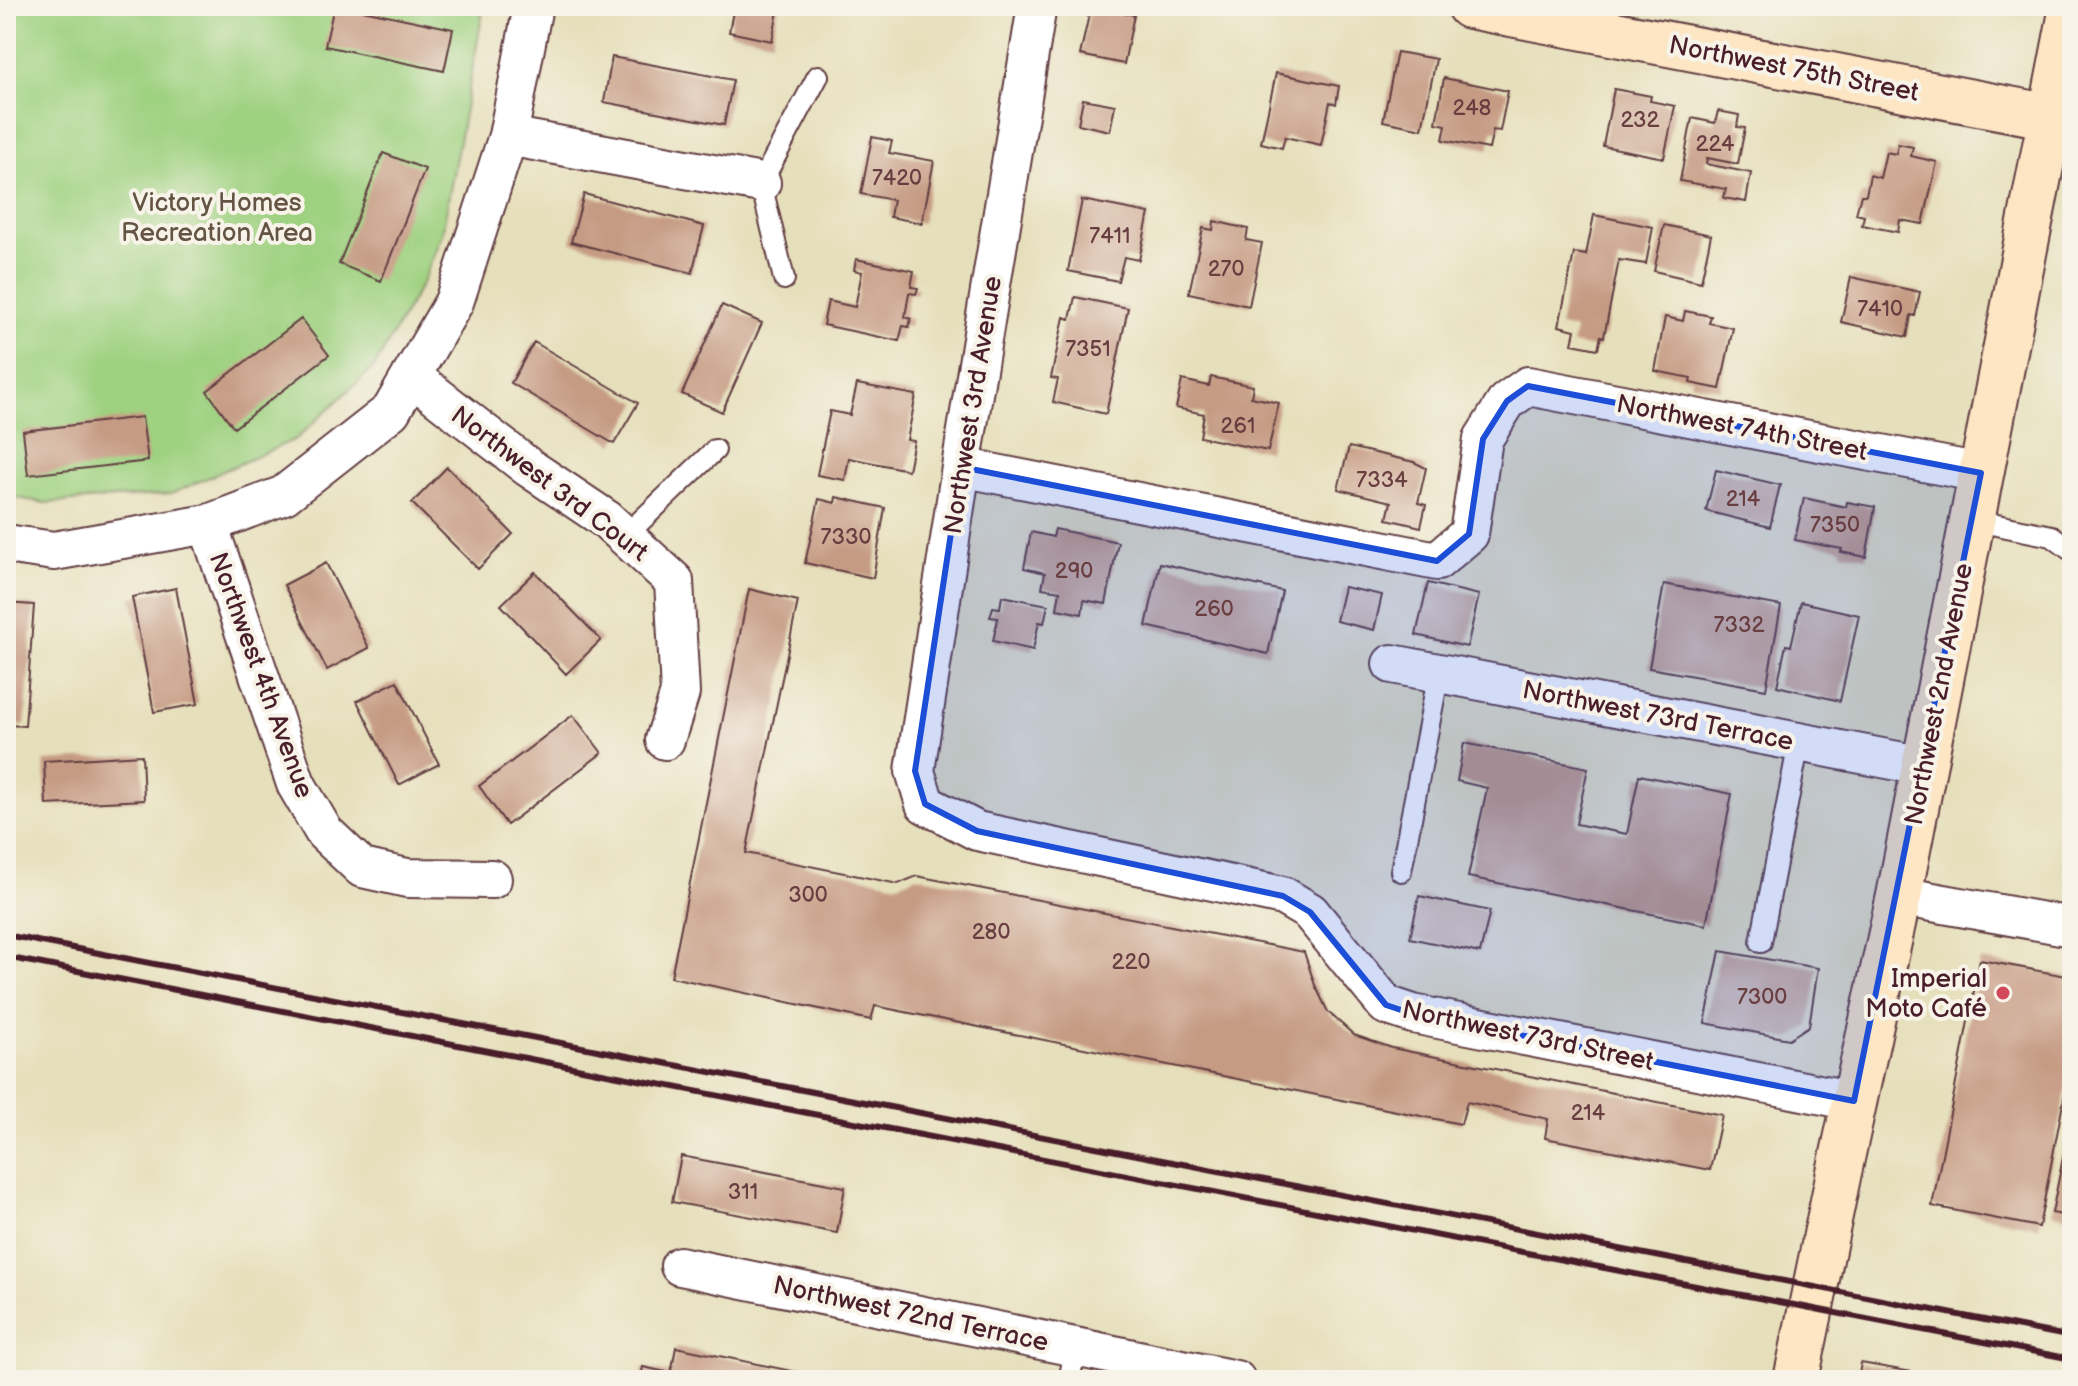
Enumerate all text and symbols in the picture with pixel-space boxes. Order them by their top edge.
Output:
street label: Northwest 75th Street [1666,30,1921,109]
house number: 248 [1453,95,1491,122]
house number: 232 [1620,107,1660,134]
house number: 224 [1695,131,1735,158]
house number: 7420 [872,165,922,192]
park label: Victory Homes Recreation Area [121,188,313,249]
house number: 7411 [1089,223,1131,250]
house number: 270 [1208,256,1244,283]
street label: Northwest 3rd Avenue [938,274,1009,536]
house number: 7410 [1857,296,1903,323]
house number: 7351 [1065,336,1111,363]
street label: Northwest 74th Street [1614,389,1870,468]
street label: Northwest 3rd Court [444,400,654,568]
house number: 261 [1221,413,1255,440]
house number: 7334 [1356,467,1408,494]
house number: 214 [1726,486,1761,513]
house number: 7350 [1810,512,1860,539]
house number: 7330 [821,524,871,551]
street label: Northwest 4th Avenue [202,548,319,803]
house number: 290 [1055,558,1093,585]
street label: Northwest 2nd Avenue [1899,561,1980,828]
house number: 260 [1194,596,1234,623]
house number: 7332 [1714,612,1764,639]
street label: Northwest 73rd Terrace [1520,675,1796,758]
house number: 300 [788,882,828,909]
house number: 280 [972,919,1010,946]
house number: 220 [1112,949,1151,976]
place label: Imperial Moto Café [1865,964,1987,1025]
house number: 7300 [1737,984,1787,1011]
marker: Imperial Moto Café [1994,984,2012,1002]
street label: Northwest 73rd Street [1399,995,1656,1078]
house number: 214 [1571,1100,1606,1127]
house number: 311 [728,1179,758,1206]
street label: Northwest 72nd Terrace [770,1270,1051,1359]

